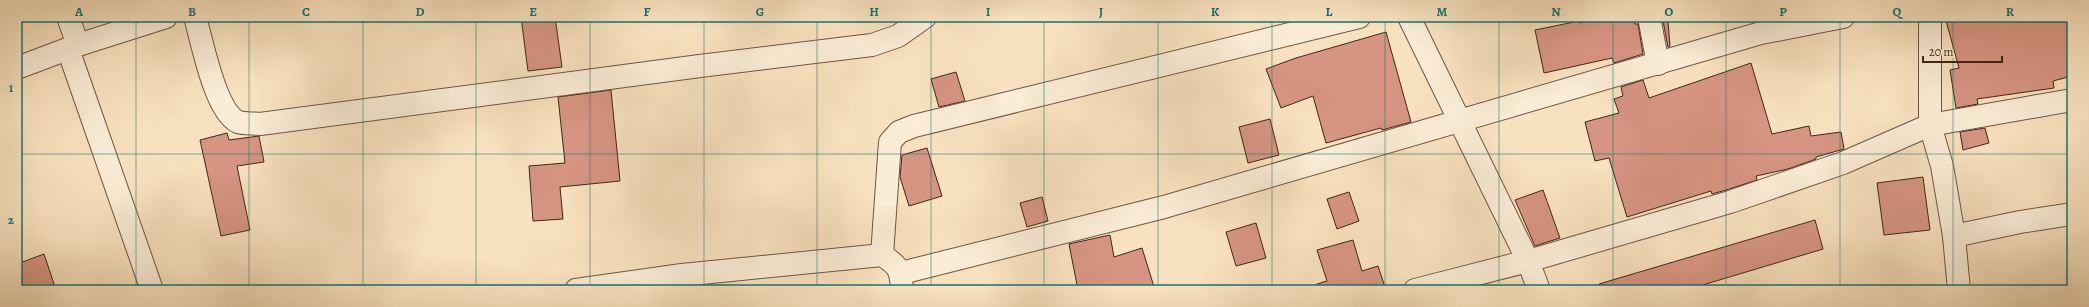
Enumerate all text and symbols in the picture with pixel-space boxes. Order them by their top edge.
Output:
text: A [74,3,84,20]
text: B [188,3,196,20]
text: C [302,3,310,20]
text: D [415,3,425,20]
text: E [529,3,537,20]
text: F [644,3,651,20]
text: G [756,3,764,20]
text: H [869,3,879,20]
text: I [986,3,991,20]
text: J [1099,3,1103,20]
text: K [1211,3,1220,20]
text: L [1326,3,1333,20]
text: M [1437,3,1448,20]
text: N [1551,3,1561,20]
text: O [1665,3,1674,20]
text: P [1779,3,1787,20]
text: Q [1893,3,1904,20]
text: R [2006,3,2015,20]
scale bar [1923,38,2002,64]
text: 20 m [1929,44,1953,60]
text: 1 [9,79,14,96]
text: 2 [8,211,15,228]

